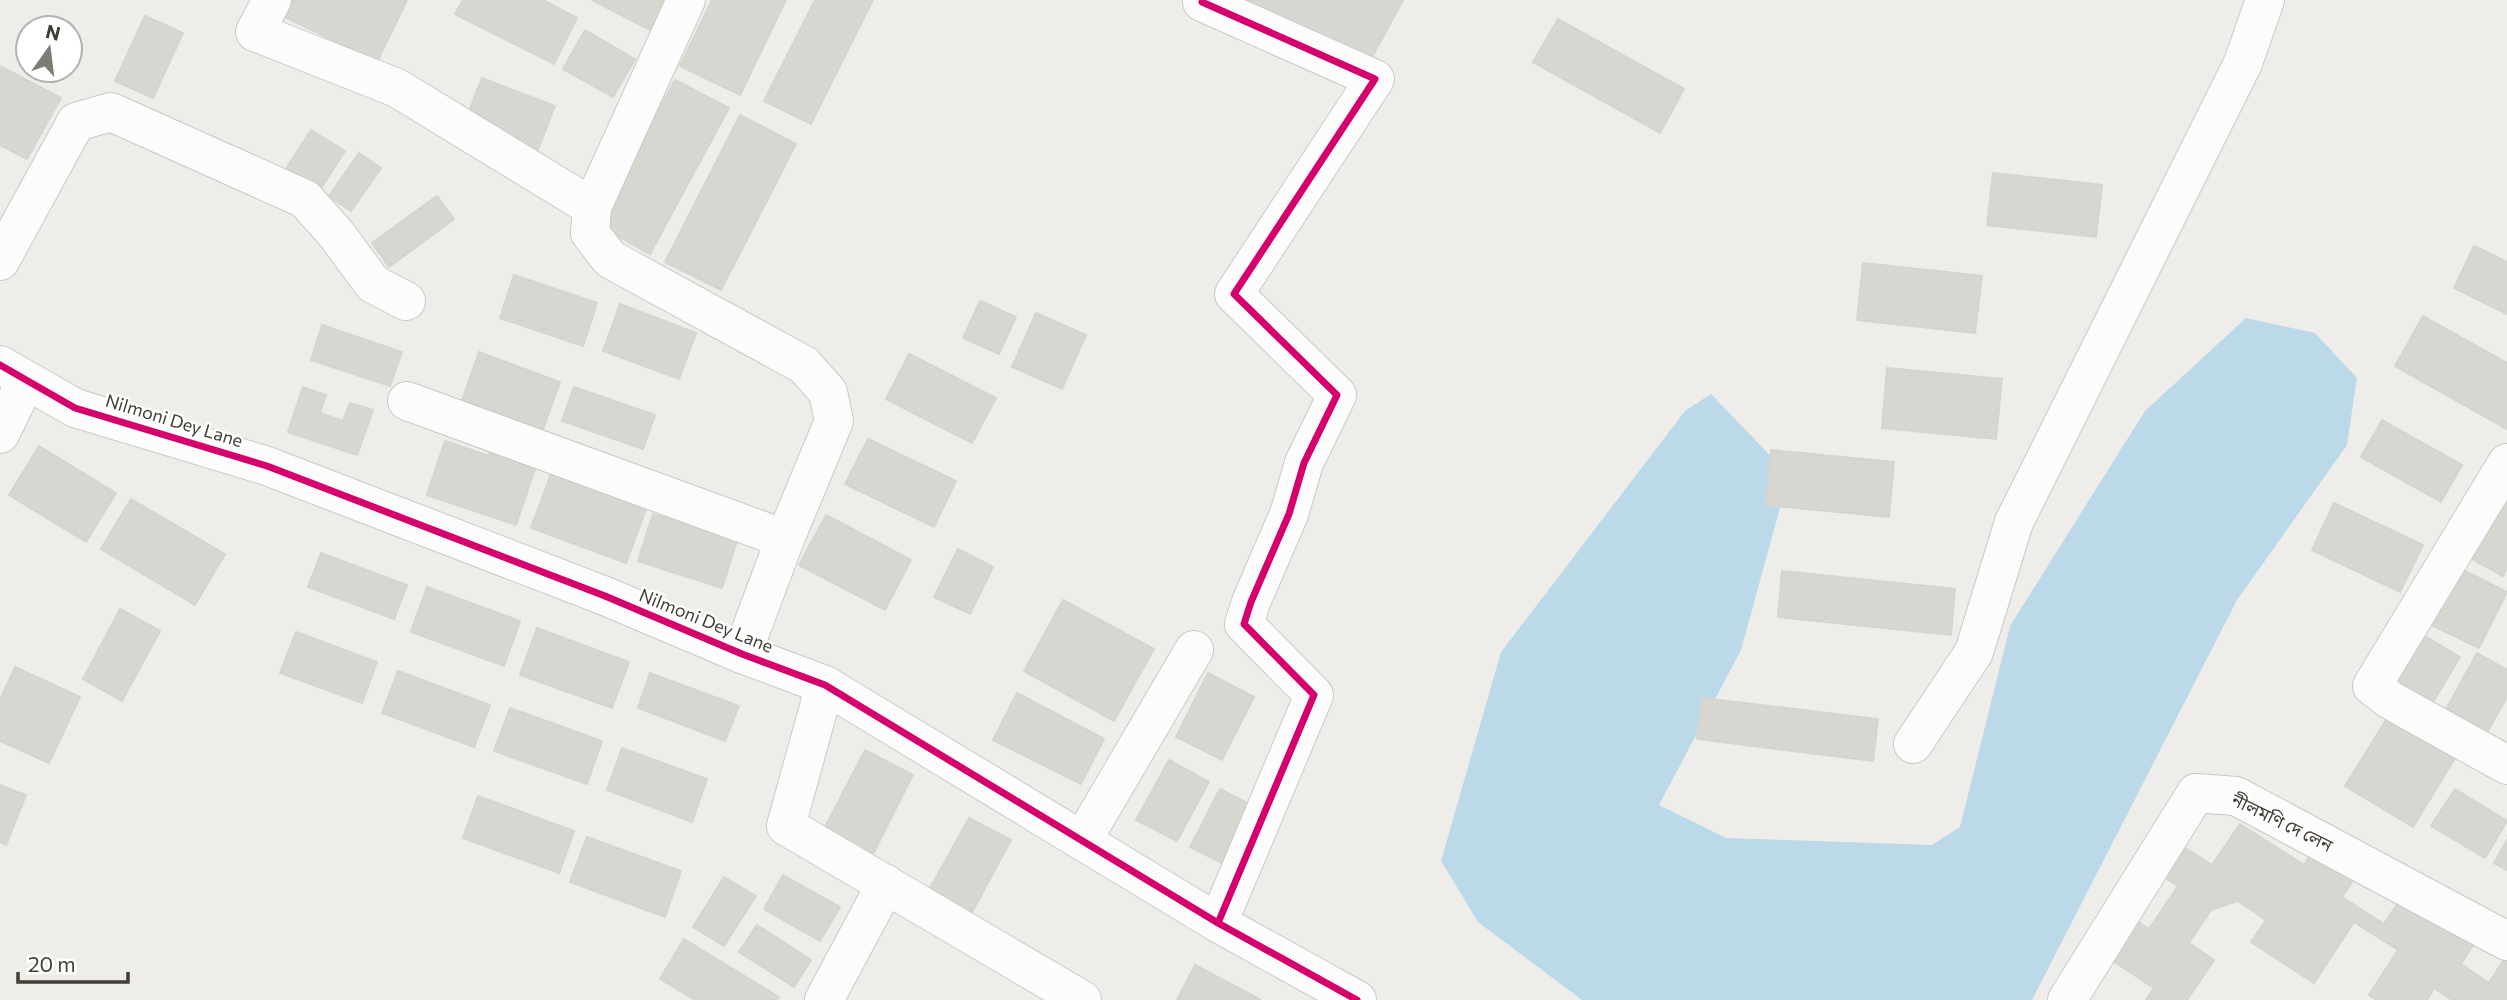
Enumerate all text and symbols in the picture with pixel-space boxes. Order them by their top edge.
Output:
north arrow [14,14,84,84]
text: N [44,19,63,45]
street label: Nilmoni Dey Lane [103,389,246,451]
street label: Nilmoni Dey Lane [636,583,777,657]
street label: নীলমণি দে লেন [2227,788,2338,857]
scale bar [18,940,128,984]
text: 20 m [28,951,76,976]

